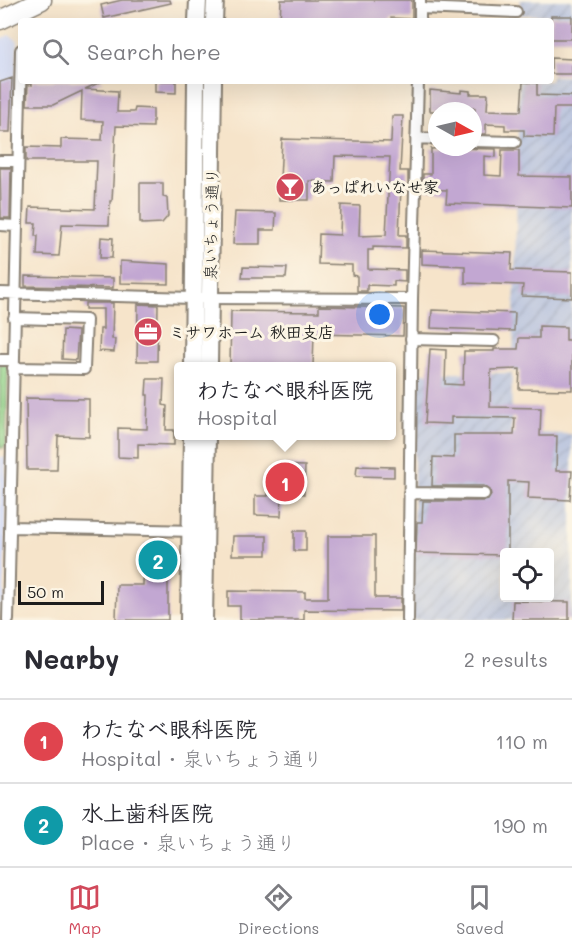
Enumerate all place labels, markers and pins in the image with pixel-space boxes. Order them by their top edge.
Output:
bar icon: あっぱれいなせ家 [274,171,306,203]
place label: あっぱれいなせ家 [311,176,439,197]
office icon: ミサワホーム 秋田支店 [132,316,164,348]
place label: ミサワホーム 秋田支店 [169,321,334,342]
pin: 1 [266,460,304,504]
pin: 2 [138,538,178,582]

